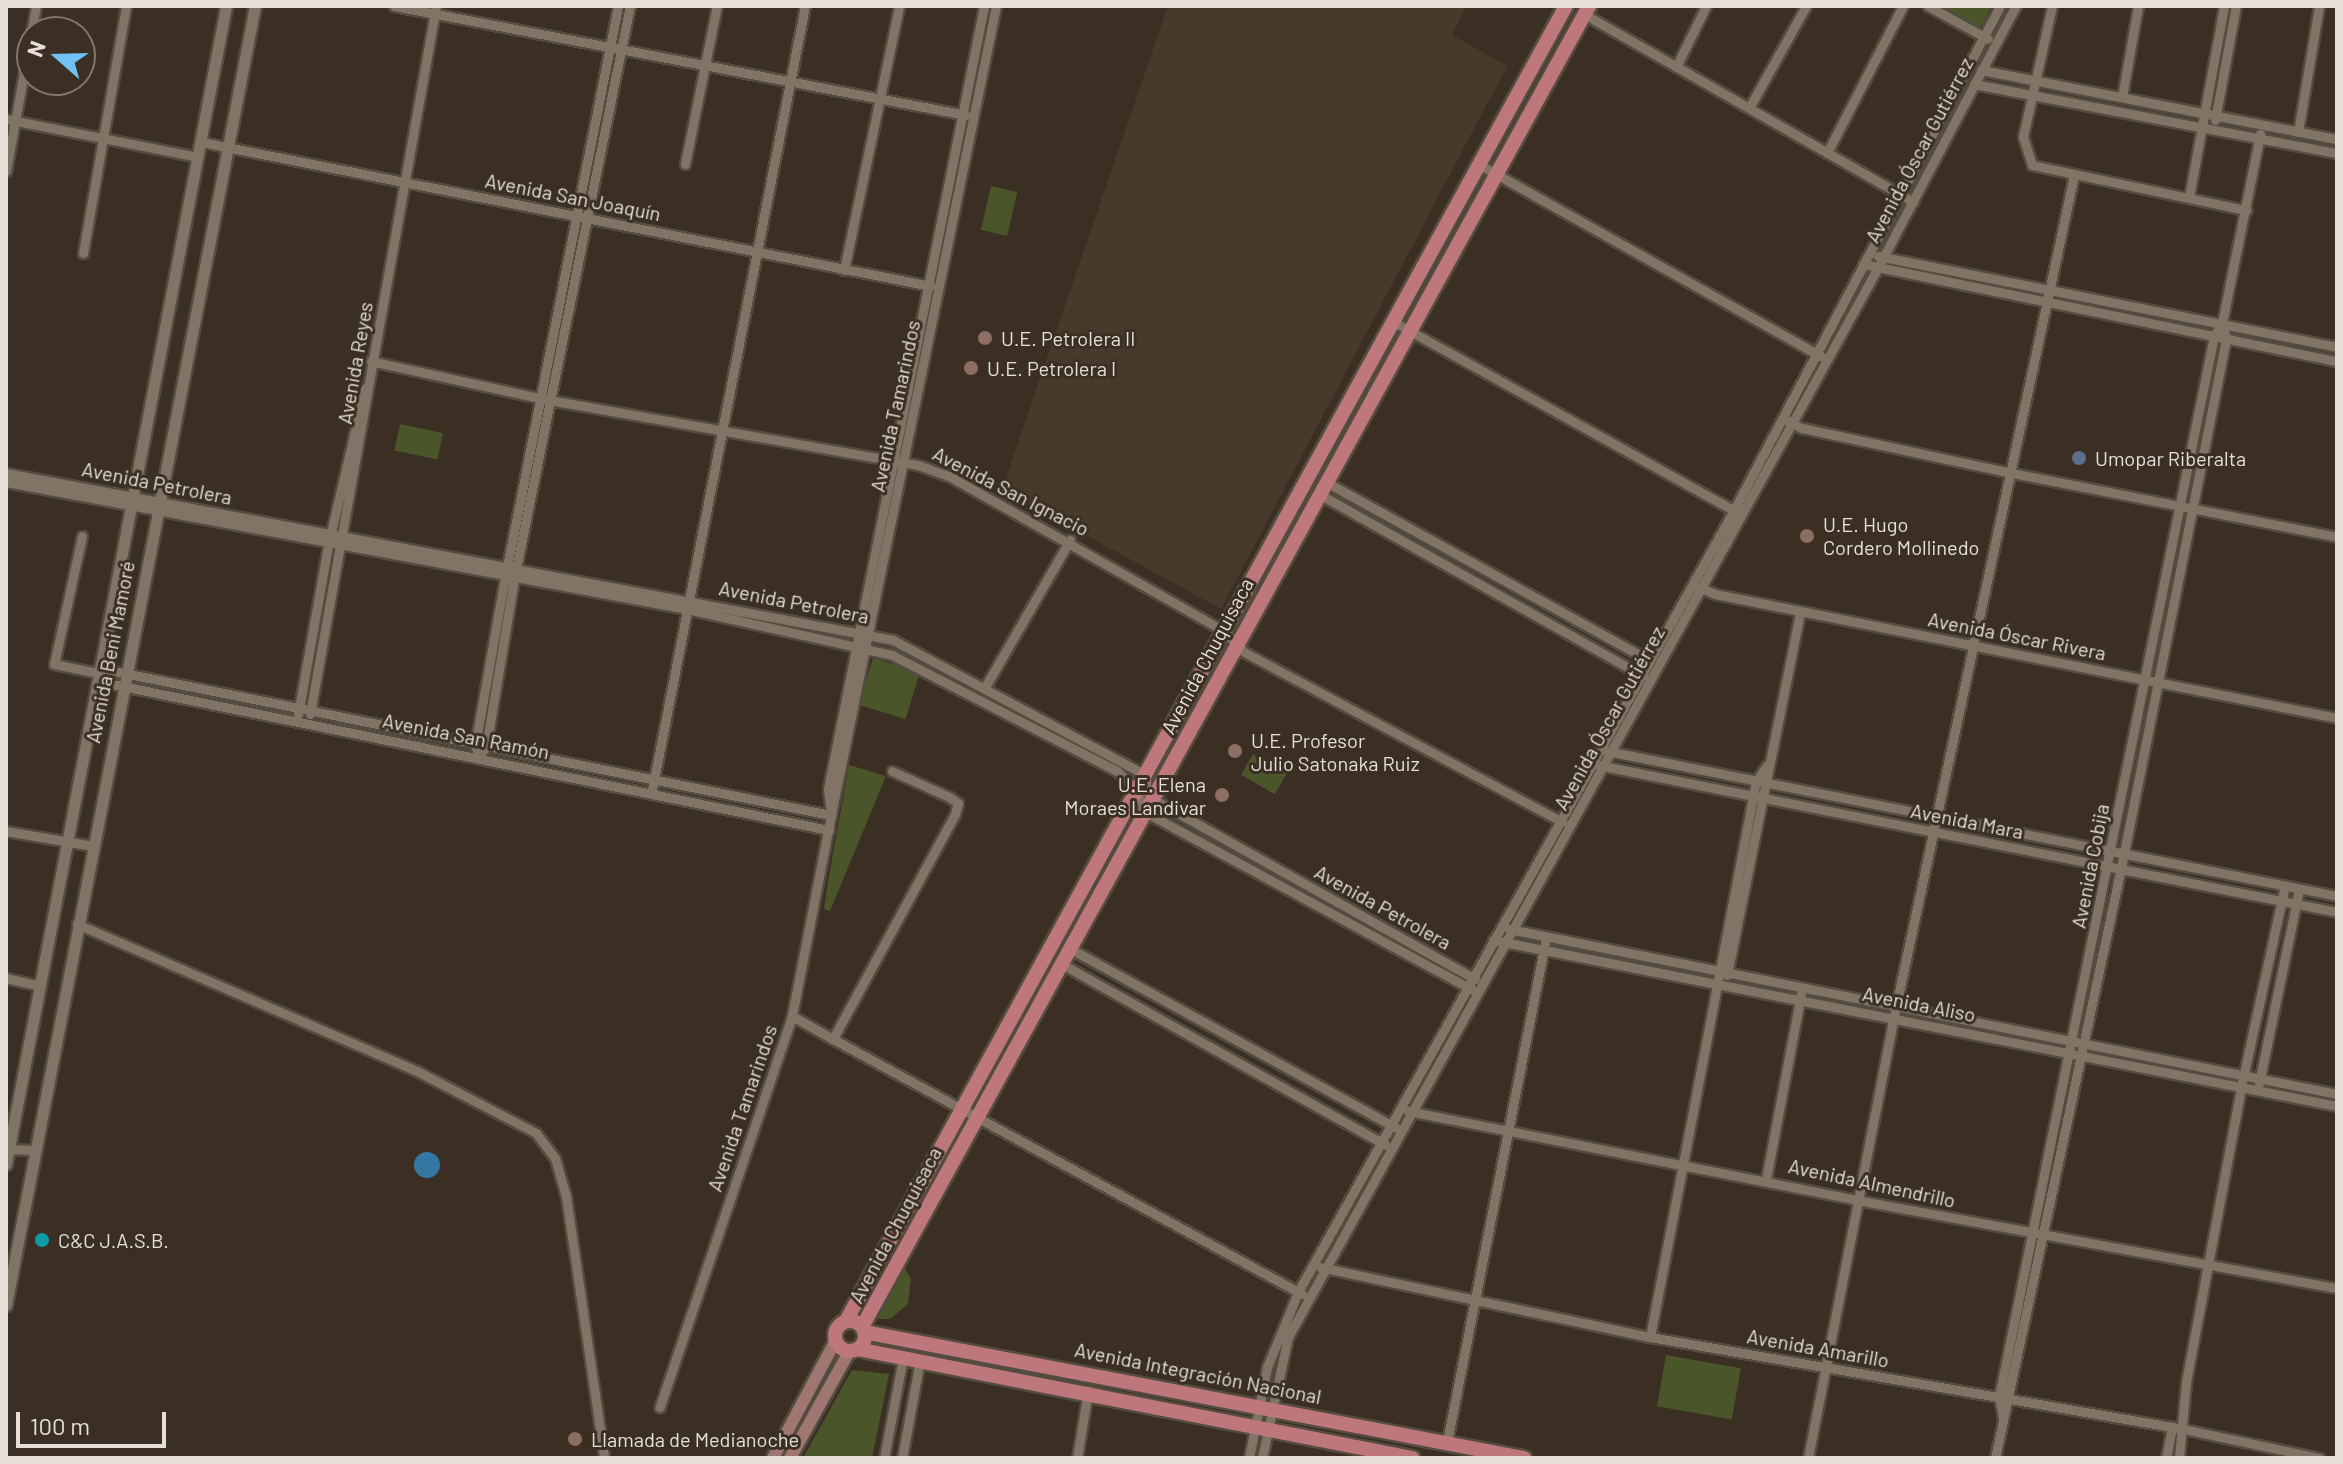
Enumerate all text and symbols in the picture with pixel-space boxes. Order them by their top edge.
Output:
north arrow [16,16,96,96]
text: N [21,37,50,60]
street label: Avenida Óscar Gutiérrez [1860,53,1978,247]
street label: Avenida San Joaquín [483,168,663,226]
street label: Avenida Reyes [332,300,378,426]
street label: Avenida Tamarindos [865,318,925,494]
place label: U.E. Petrolera II [1001,326,1135,350]
marker: U.E. Petrolera II [976,329,994,347]
place label: U.E. Petrolera I [987,356,1116,380]
marker: U.E. Petrolera I [962,359,980,377]
street label: Avenida San Ignacio [929,441,1093,541]
place label: Umopar Riberalta [2095,446,2246,470]
marker: Umopar Riberalta [2070,449,2088,467]
street label: Avenida Petrolera [80,457,234,509]
place label: U.E. Hugo Cordero Mollinedo [1823,512,1979,559]
marker: U.E. Hugo Cordero Mollinedo [1798,527,1816,545]
street label: Avenida Beni Mamoré [81,559,139,745]
street label: Avenida Chuquisaca [1156,574,1258,738]
street label: Avenida Petrolera [717,576,871,628]
street label: Avenida Óscar Rivera [1926,607,2108,665]
street label: Avenida Óscar Gutiérrez [1548,622,1670,814]
street label: Avenida San Ramón [381,708,551,764]
place label: U.E. Profesor Julio Satonaka Ruiz [1251,728,1420,775]
marker: U.E. Profesor Julio Satonaka Ruiz [1226,742,1244,760]
place label: U.E. Elena Moraes Landivar [1064,772,1206,819]
marker: U.E. Elena Moraes Landivar [1213,786,1231,804]
street label: Avenida Mara [1909,798,2025,844]
street label: Avenida Cobija [2066,802,2114,930]
street label: Avenida Petrolera [1310,860,1456,954]
street label: Avenida Aliso [1860,981,1978,1027]
street label: Avenida Tamarindos [702,1021,782,1195]
street label: Avenida Chuquisaca [844,1143,946,1307]
street label: Avenida Almendrillo [1786,1154,1958,1212]
place label: C&C J.A.S.B. [58,1228,169,1252]
marker: C&C J.A.S.B. [33,1231,51,1249]
street label: Avenida Amarillo [1745,1324,1891,1372]
street label: Avenida Integración Nacional [1073,1337,1323,1409]
scale bar [20,1396,170,1446]
text: 100 m [30,1411,90,1440]
place label: Llamada de Medianoche [591,1427,799,1451]
marker: Llamada de Medianoche [566,1430,584,1448]

